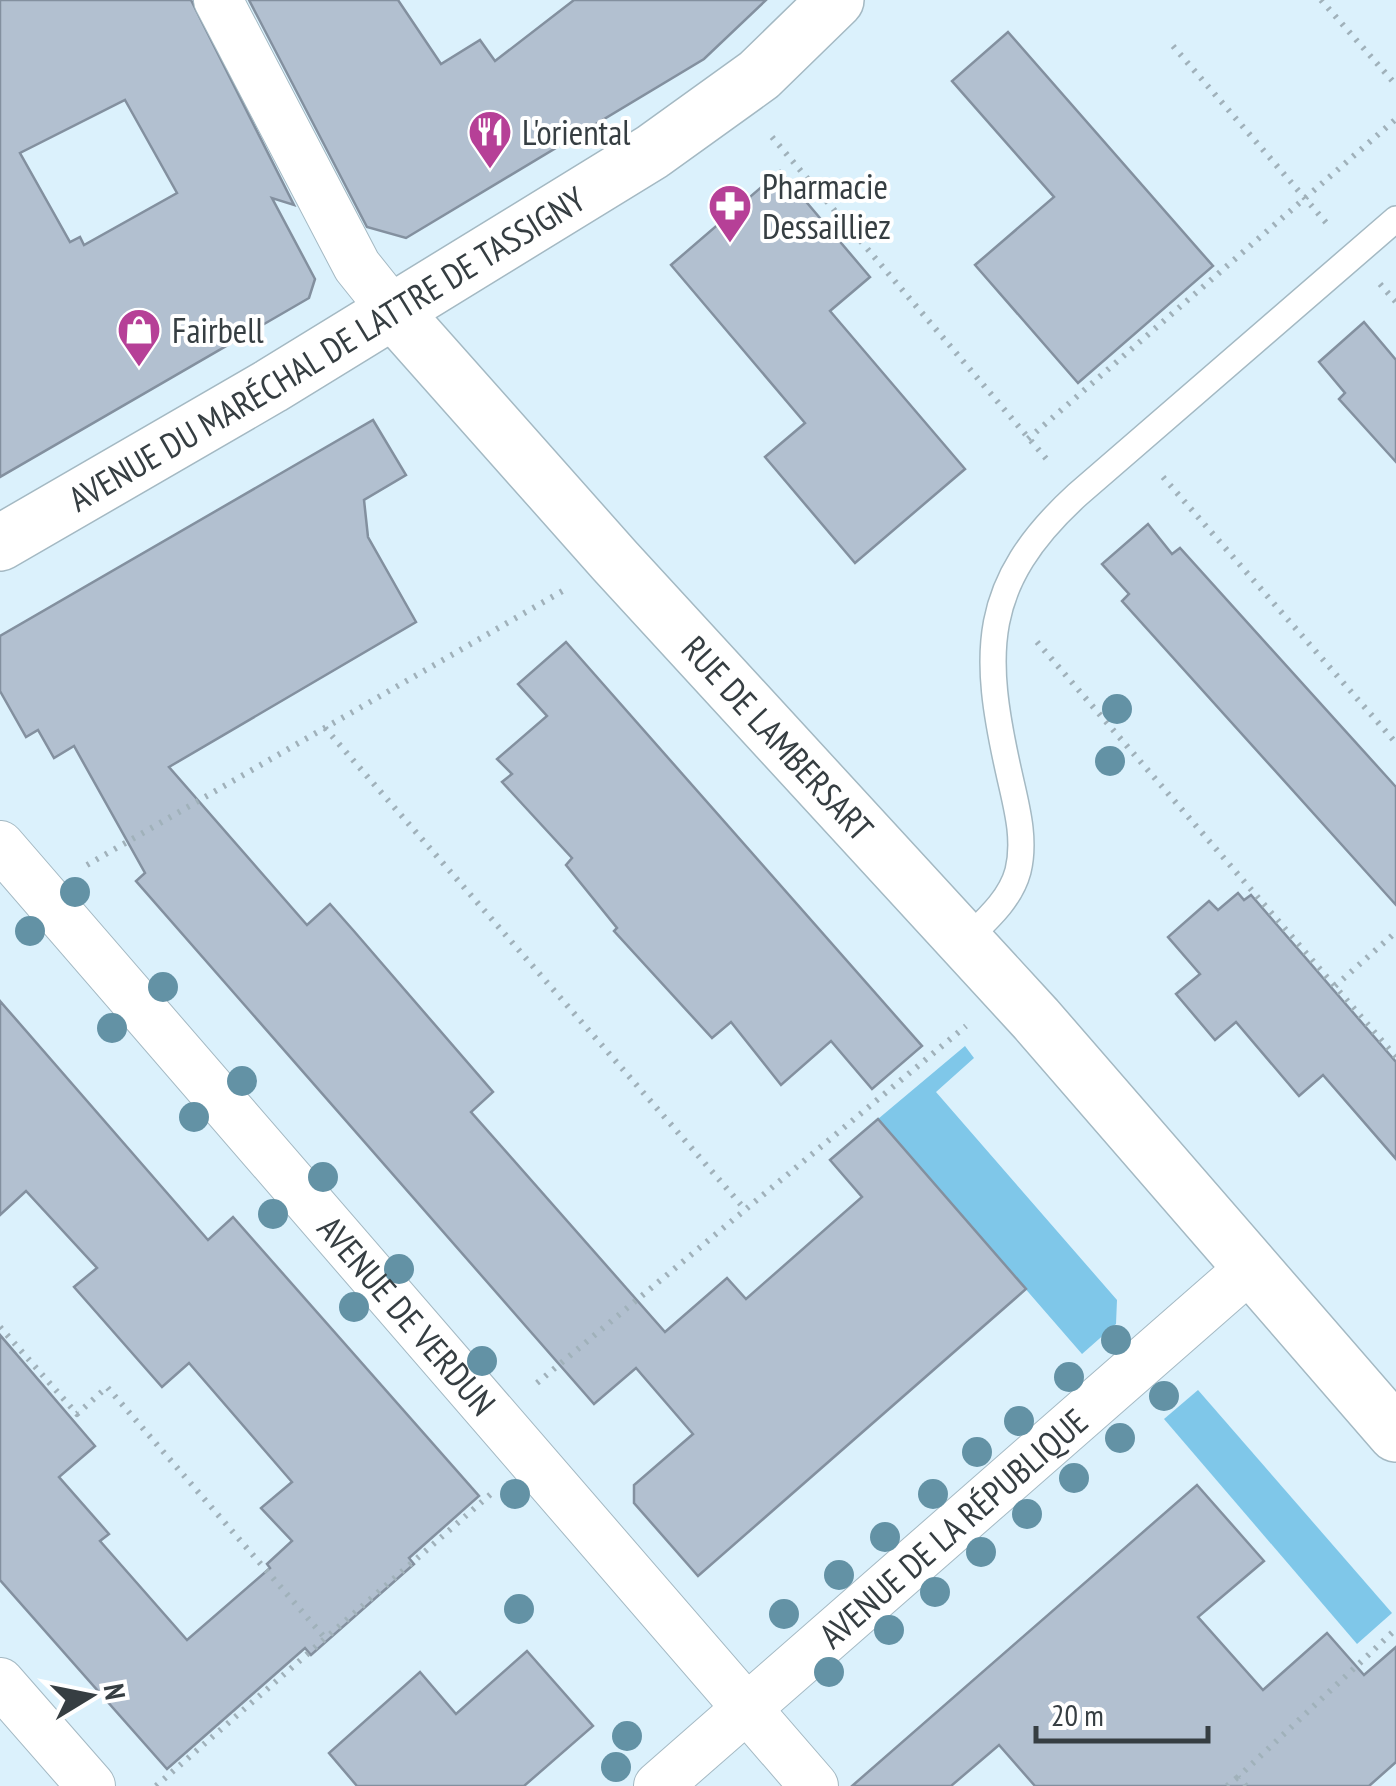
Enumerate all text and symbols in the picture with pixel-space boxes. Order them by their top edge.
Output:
restaurant icon: L'oriental [467,109,513,170]
place label: L'oriental [522,109,630,155]
place label: Pharmacie Dessailliez [762,163,891,249]
street label: AVENUE DU MARÉCHAL DE LATTRE DE TASSIGNY [60,176,593,521]
pharmacy icon: Pharmacie Dessailliez [707,183,753,244]
shop icon: Fairbell [116,307,162,368]
place label: Fairbell [172,307,264,353]
street label: RUE DE LAMBERSART [672,626,884,851]
street label: AVENUE DE VERDUN [308,1206,506,1425]
street label: AVENUE DE LA RÉPUBLIQUE [809,1398,1097,1658]
north arrow [40,1646,140,1746]
text: N [96,1681,135,1702]
scale bar [1036,1681,1208,1743]
text: 20 m [1051,1695,1104,1734]

